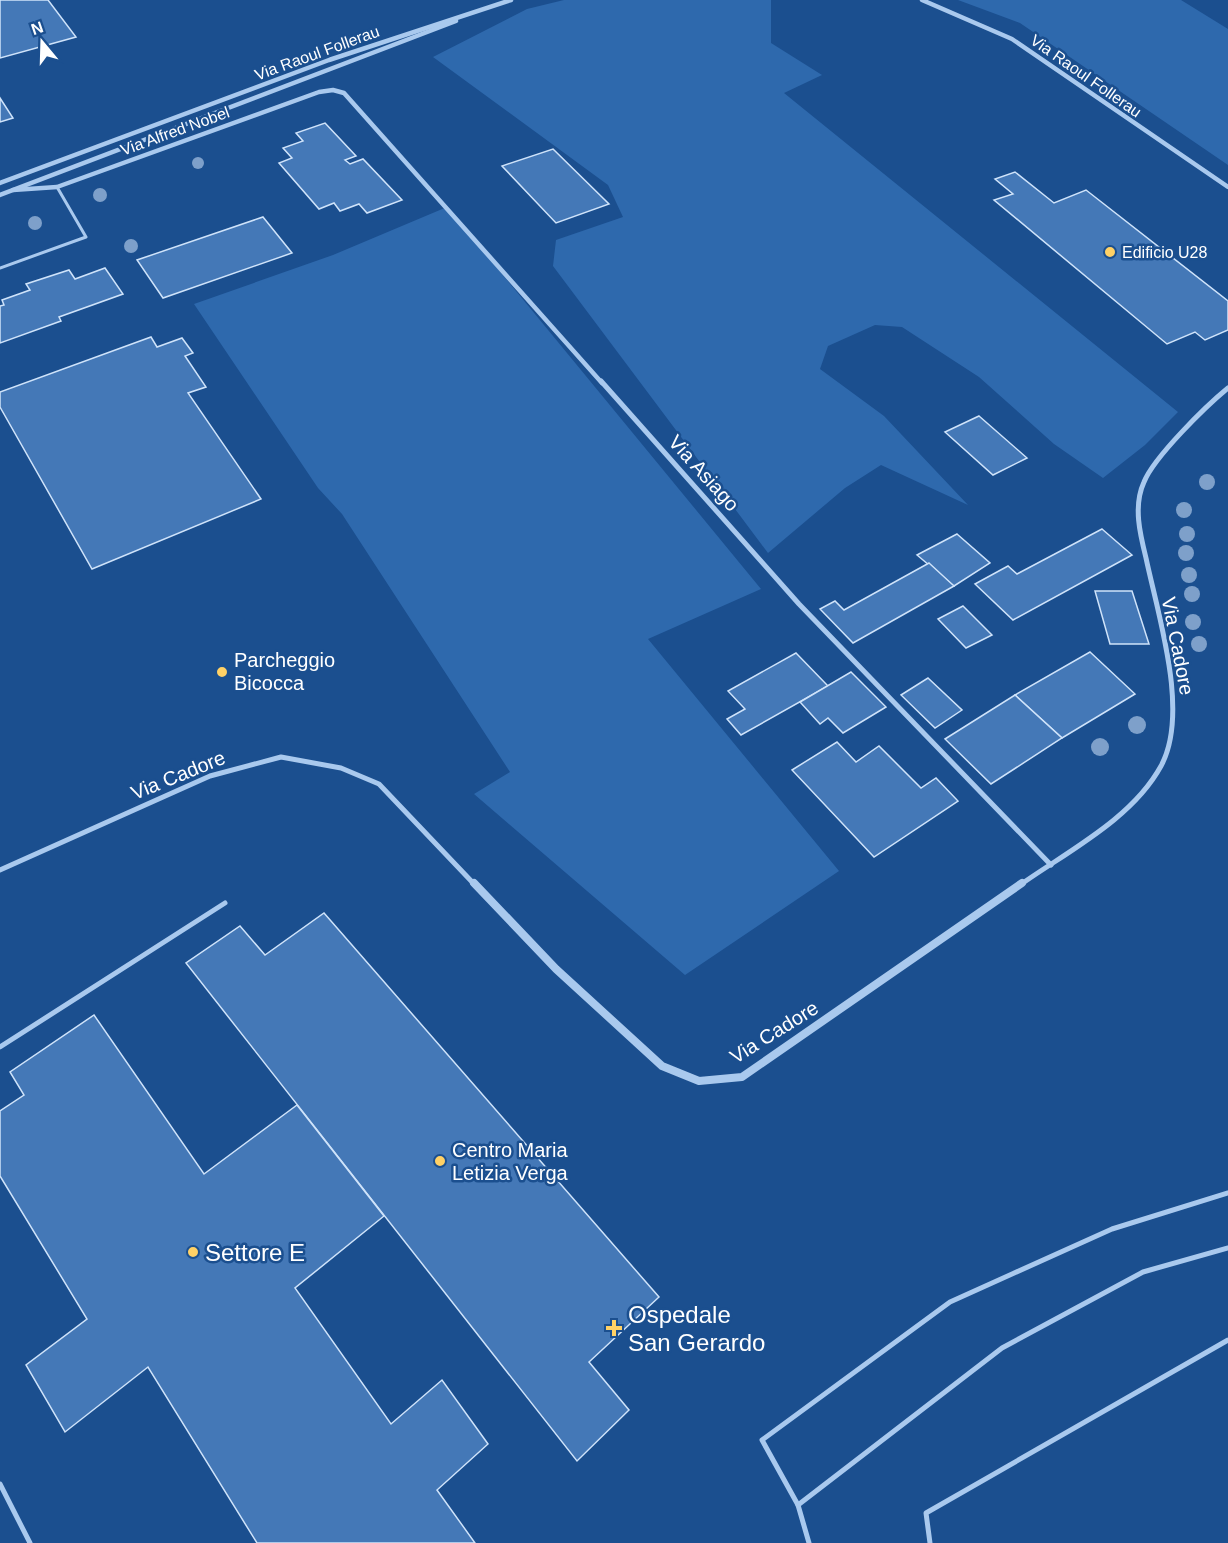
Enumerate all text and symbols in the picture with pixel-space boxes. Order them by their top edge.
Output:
north arrow [12,12,72,72]
text: N [29,18,46,38]
street label: Via Raoul Follerau [252,23,382,83]
street label: Via Raoul Follerau [1027,31,1145,121]
street label: Via Alfred Nobel [118,103,232,159]
place label: Edificio U28 [1122,244,1207,261]
marker: Edificio U28 [1103,245,1117,259]
street label: Via Asiago [664,431,744,515]
street label: Via Cadore [1158,595,1198,697]
place label: Parcheggio Bicocca [234,649,335,694]
marker: Parcheggio Bicocca [215,665,229,679]
street label: Via Cadore [128,746,228,804]
street label: Via Cadore [726,996,822,1068]
place label: Centro Maria Letizia Verga [452,1139,569,1184]
marker: Centro Maria Letizia Verga [433,1154,447,1168]
place label: Settore E [205,1239,305,1266]
marker: Settore E [186,1245,200,1259]
place label: Ospedale San Gerardo [628,1301,765,1356]
marker: Ospedale San Gerardo [605,1319,623,1337]

